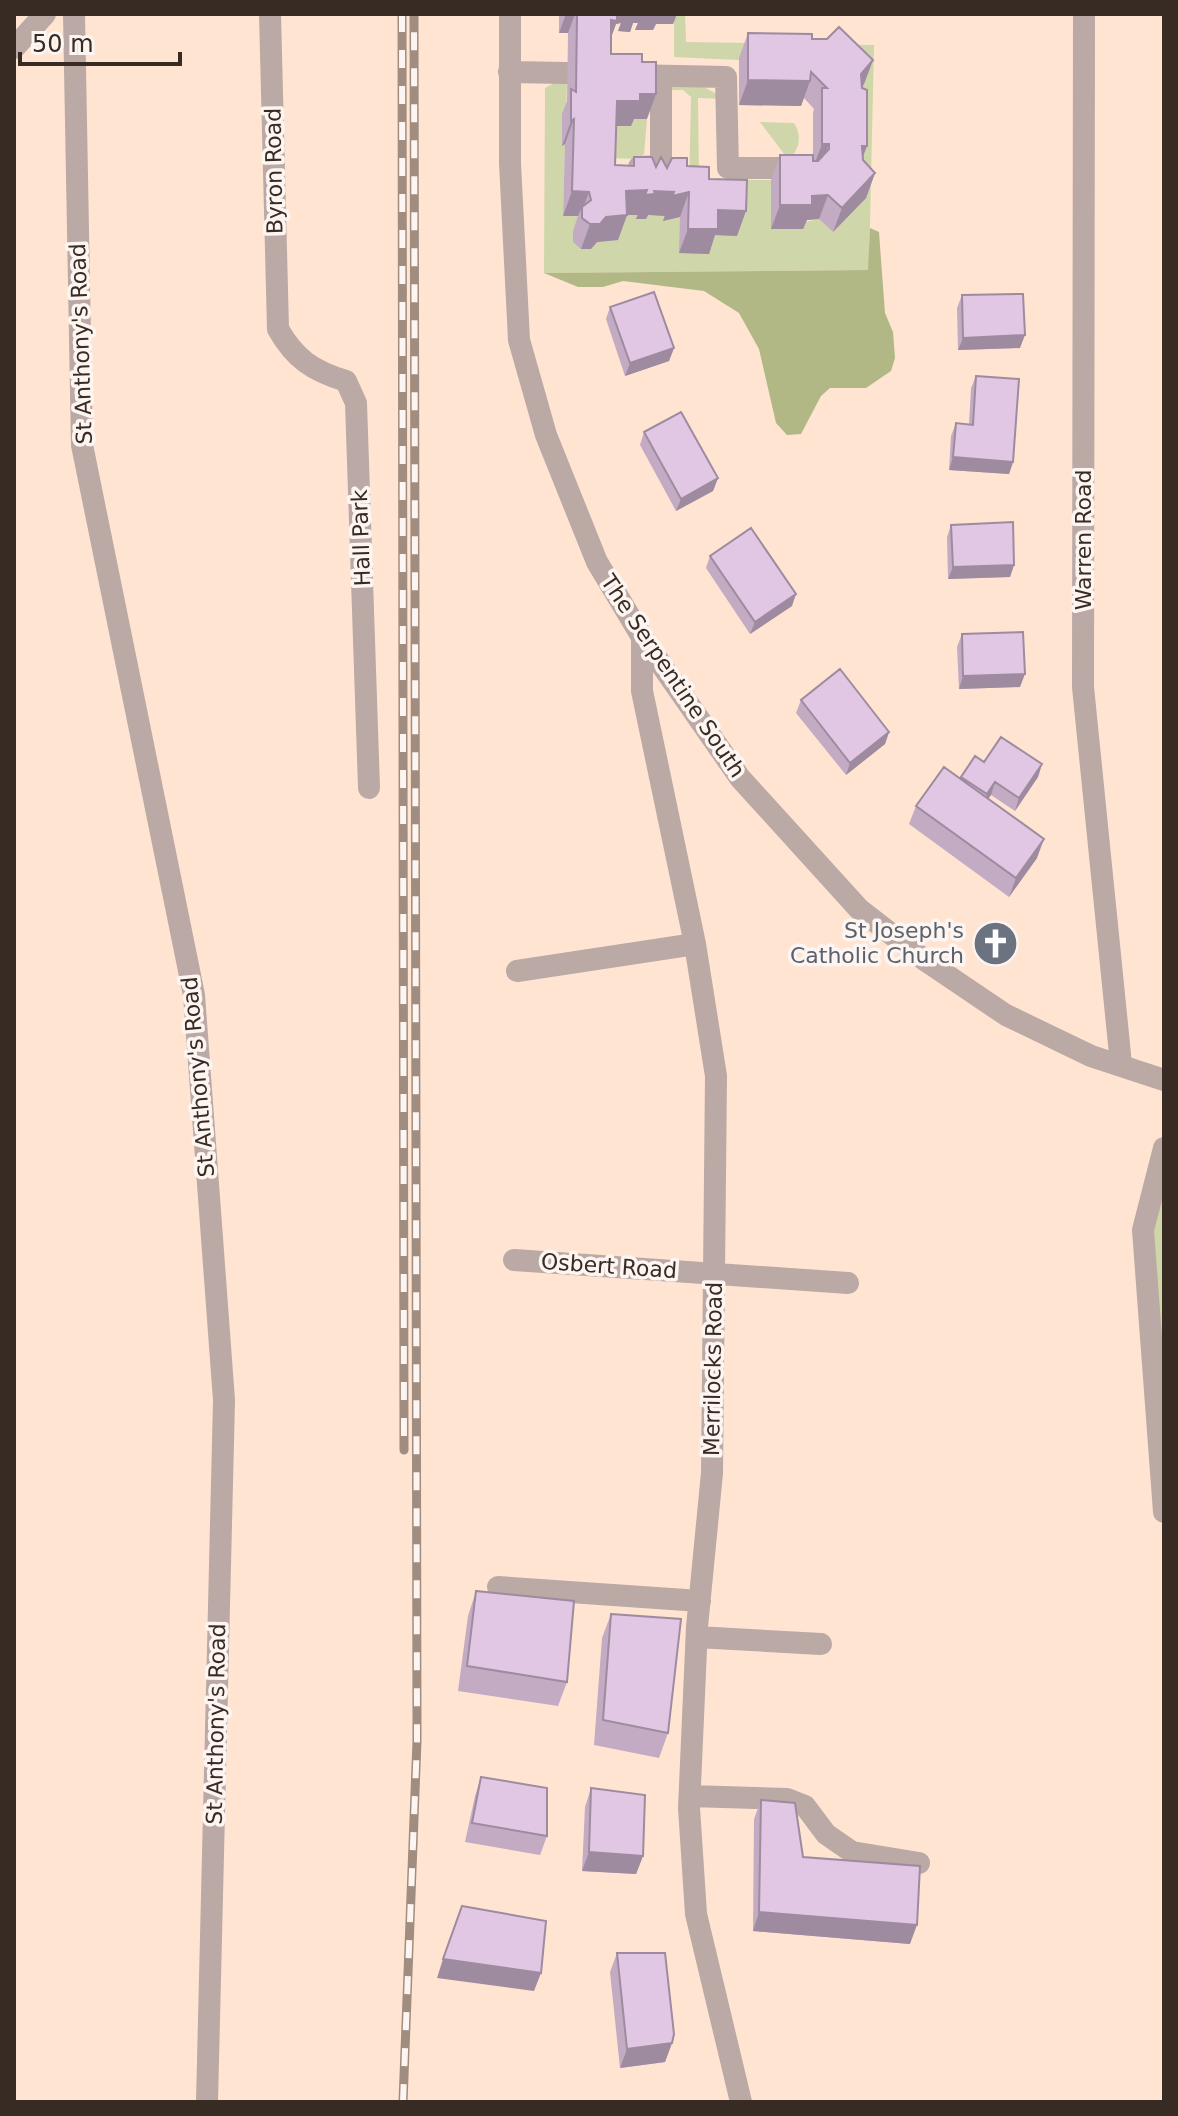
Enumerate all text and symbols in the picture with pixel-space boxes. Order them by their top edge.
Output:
scale bar [20,16,180,66]
text: 50 m [32,30,94,58]
street label: Byron Road [260,108,288,234]
street label: St Anthony's Road [65,243,97,445]
street label: Warren Road [1071,470,1096,610]
street label: Hall Park [347,489,375,587]
street label: The Serpentine South [595,569,750,782]
place label: St Joseph's Catholic Church [790,918,964,968]
church icon: St Joseph's Catholic Church [971,919,1019,967]
street label: St Anthony's Road [177,976,219,1178]
street label: Osbert Road [540,1249,678,1283]
street label: Merrilocks Road [699,1282,727,1456]
street label: St Anthony's Road [202,1623,230,1825]

